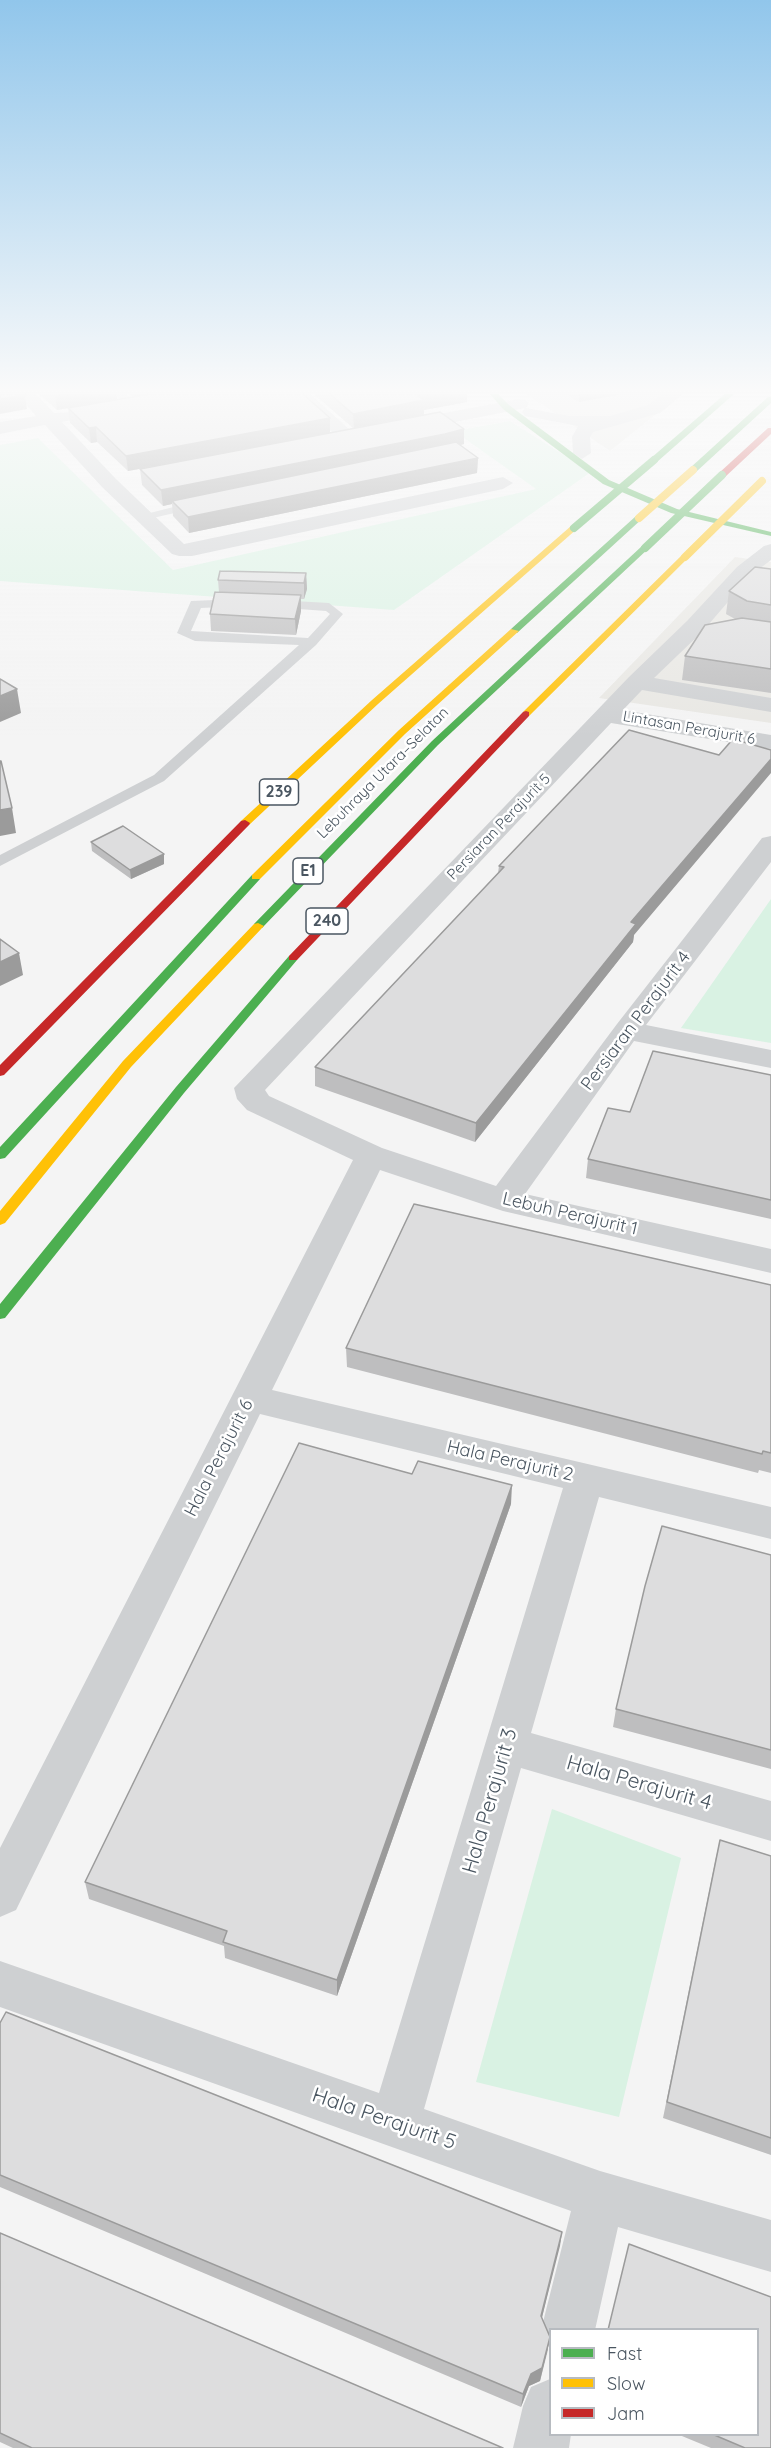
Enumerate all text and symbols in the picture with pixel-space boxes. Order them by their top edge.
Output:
street label: Lebuhraya Utara–Selatan [314,704,452,842]
street label: Lintasan Perajurit 6 [622,708,756,748]
street label: Persiaran Perajurit 5 [444,770,554,884]
road number: 239 [260,779,298,805]
road number: E1 [293,858,323,884]
road number: 240 [306,908,348,934]
street label: Persiaran Perajurit 4 [577,947,695,1095]
street label: Lebuh Perajurit 1 [500,1188,640,1240]
street label: Hala Perajurit 6 [180,1396,258,1520]
street label: Hala Perajurit 2 [445,1436,575,1486]
street label: Hala Perajurit 3 [457,1725,523,1877]
street label: Hala Perajurit 4 [563,1750,715,1816]
street label: Hala Perajurit 5 [309,2083,459,2155]
legend [549,2328,759,2436]
text: Fast [607,2342,642,2365]
text: Slow [607,2372,645,2395]
text: Jam [607,2402,645,2425]

